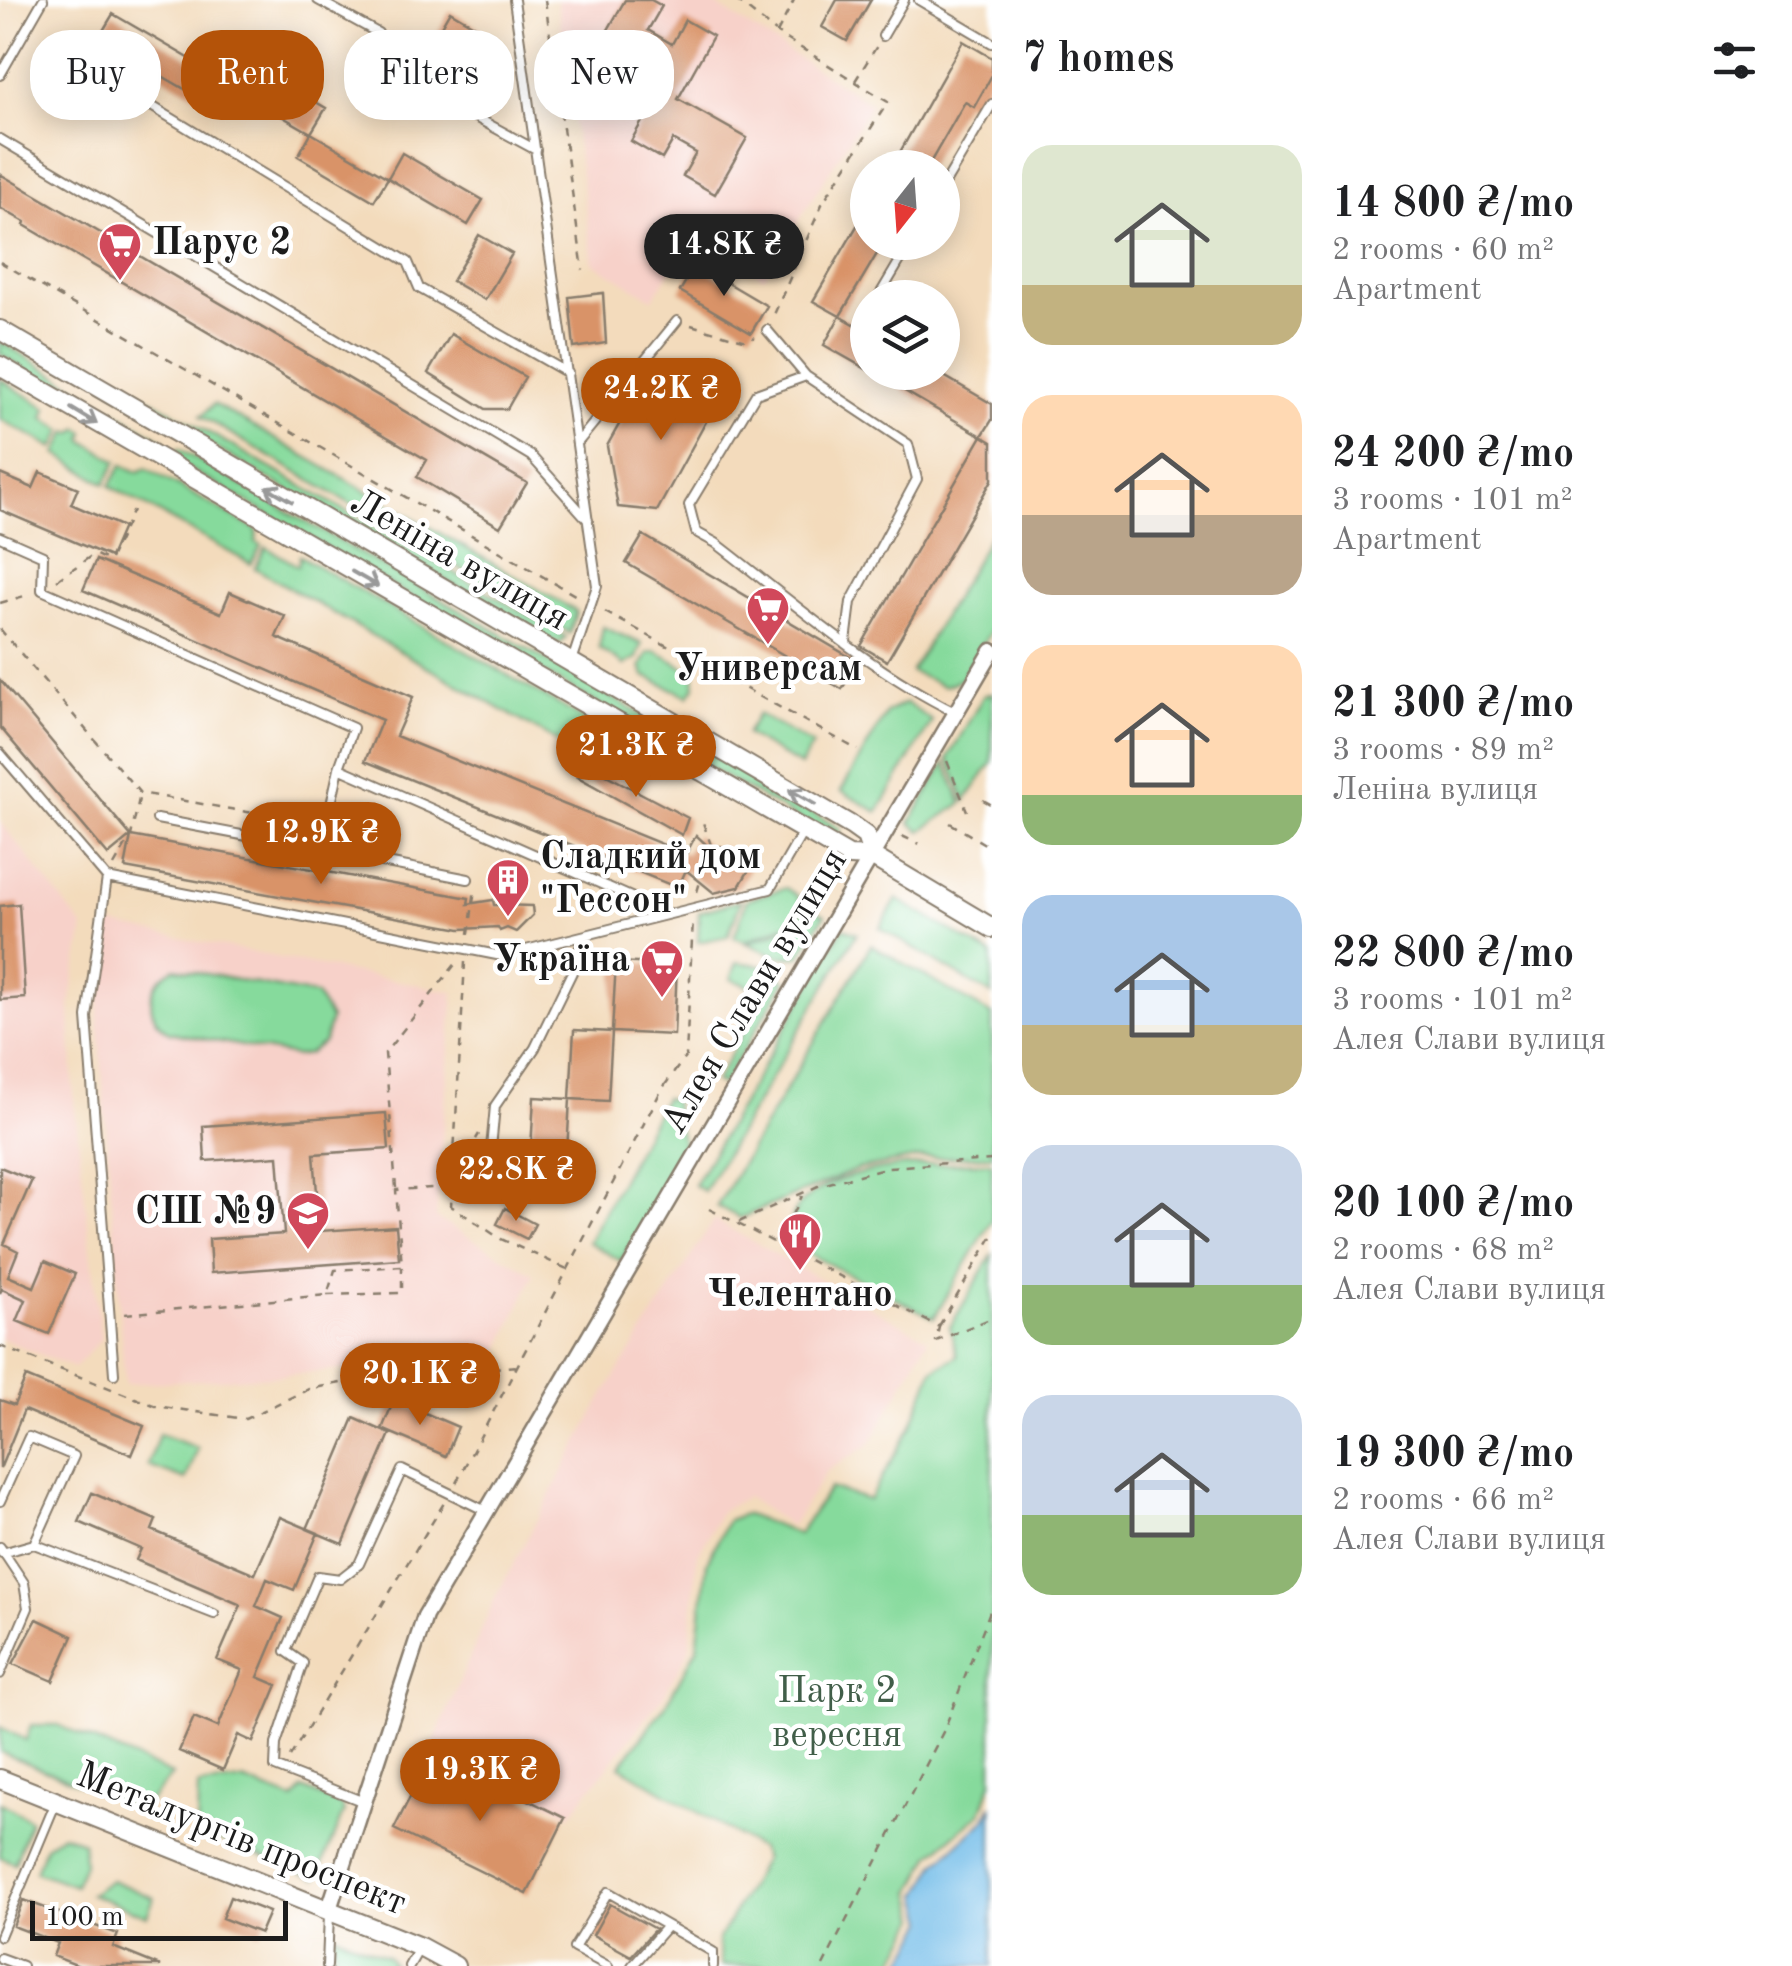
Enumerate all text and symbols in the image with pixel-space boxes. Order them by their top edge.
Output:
chip: Buy [30,30,161,120]
chip: Rent [181,30,324,120]
chip: Filters [344,30,514,120]
chip: New [534,30,674,120]
icon: filters [1707,33,1762,88]
text: 7 homes [1022,39,1174,81]
north arrow [850,150,960,260]
map controls [850,150,960,390]
text: 14 800 ₴/mo [1332,184,1574,226]
icon: home [1102,185,1222,305]
pin: 14.8K ₴ [632,214,816,299]
supermarket icon: Парус 2 [97,221,143,282]
place label: Парус 2 [152,225,292,263]
text: 14.8K ₴ [666,230,782,262]
text: 2 rooms · 60 m² [1332,235,1554,267]
text: Apartment [1332,275,1482,307]
button: layers [850,280,960,390]
pin: 24.2K ₴ [569,358,753,443]
text: 24.2K ₴ [603,374,719,406]
one-way arrow [69,406,98,426]
text: 24 200 ₴/mo [1332,434,1574,476]
icon: home [1102,435,1222,555]
street label: Леніна вулиця [343,483,575,639]
one-way arrow [265,484,294,504]
text: 3 rooms · 101 m² [1332,485,1573,517]
text: Apartment [1332,525,1482,557]
one-way arrow [350,569,379,589]
supermarket icon: Универсам [745,585,791,646]
place label: Универсам [674,651,862,689]
text: 21 300 ₴/mo [1332,684,1574,726]
icon: home [1102,685,1222,805]
pin: 21.3K ₴ [544,715,728,800]
text: 21.3K ₴ [578,731,694,763]
text: 3 rooms · 89 m² [1332,735,1554,767]
text: Леніна вулиця [1332,775,1538,807]
one-way arrow [788,787,817,807]
pin: 12.9K ₴ [229,802,413,887]
text: 12.9K ₴ [263,818,379,850]
place label: Сладкий дом "Гессон" [540,839,761,921]
street label: Алея Слави вулиця [655,843,855,1141]
building icon: Сладкий дом "Гессон" [485,857,531,918]
text: 22 800 ₴/mo [1332,934,1574,976]
icon: home [1102,935,1222,1055]
supermarket icon: Україна [639,938,685,999]
place label: Україна [492,942,630,980]
text: 3 rooms · 101 m² [1332,985,1573,1017]
text: Алея Слави вулиця [1332,1025,1606,1057]
pin: 22.8K ₴ [424,1139,608,1224]
text: 22.8K ₴ [458,1155,574,1187]
text: 20 100 ₴/mo [1332,1184,1574,1226]
icon: home [1102,1185,1222,1305]
school or university icon: СШ №9 [285,1190,331,1251]
place label: СШ №9 [135,1194,276,1232]
restaurant icon: Челентано [777,1211,823,1272]
text: 2 rooms · 68 m² [1332,1235,1554,1267]
text: Алея Слави вулиця [1332,1275,1606,1307]
place label: Челентано [707,1277,893,1315]
pin: 20.1K ₴ [328,1343,512,1428]
text: 20.1K ₴ [362,1359,478,1391]
text: 19 300 ₴/mo [1332,1434,1574,1476]
icon: home [1102,1435,1222,1555]
text: 2 rooms · 66 m² [1332,1485,1554,1517]
text: Алея Слави вулиця [1332,1525,1606,1557]
park label: Парк 2 вересня [772,1673,902,1755]
pin: 19.3K ₴ [388,1739,572,1824]
text: 19.3K ₴ [422,1755,538,1787]
street label: Металургів проспект [71,1756,411,1924]
scale bar [30,1896,288,1940]
text: 100 m [45,1904,124,1932]

